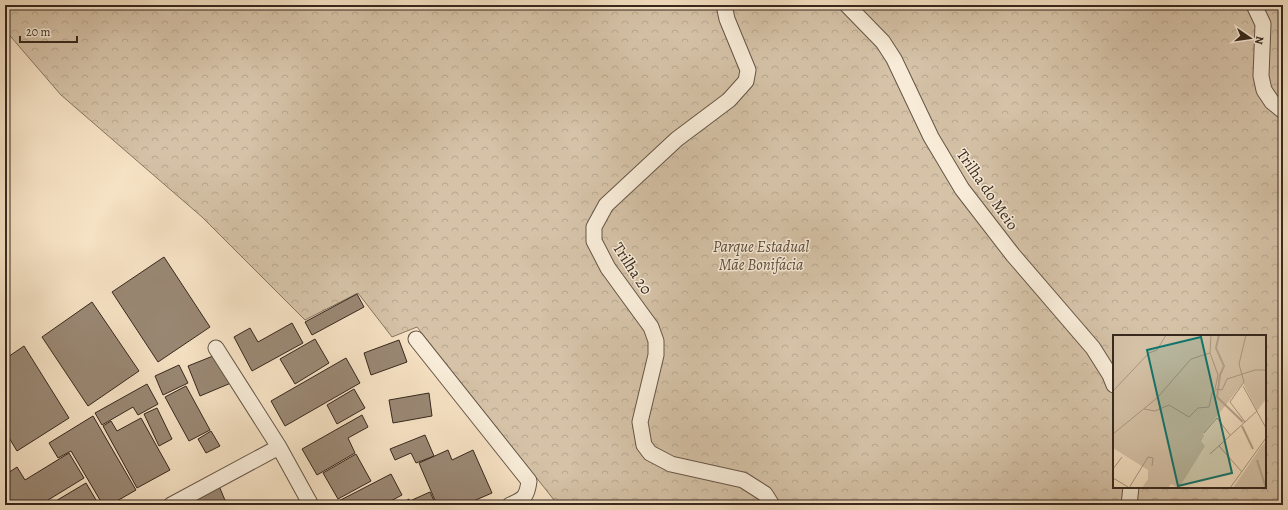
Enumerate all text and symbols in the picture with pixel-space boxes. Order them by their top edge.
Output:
scale bar [20,18,77,44]
north arrow [1230,18,1270,58]
text: 20 m [26,24,50,40]
text: N [1251,35,1267,46]
street label: Trilha do Meio [951,145,1023,235]
park label: Parque Estadual Mãe Bonifácia [713,236,809,276]
street label: Trilha 20 [607,238,657,299]
inset map [1113,335,1266,488]

